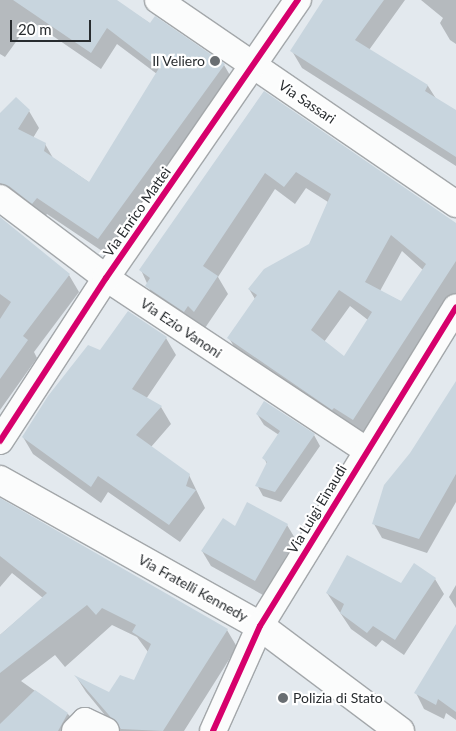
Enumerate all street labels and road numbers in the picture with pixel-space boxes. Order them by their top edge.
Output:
street label: Via Sassari [275,77,339,127]
street label: Via Enrico Mattei [100,164,174,260]
street label: Via Ezio Vanoni [137,294,225,362]
street label: Via Luigi Einaudi [284,461,350,557]
street label: Via Fratelli Kennedy [135,551,251,625]

